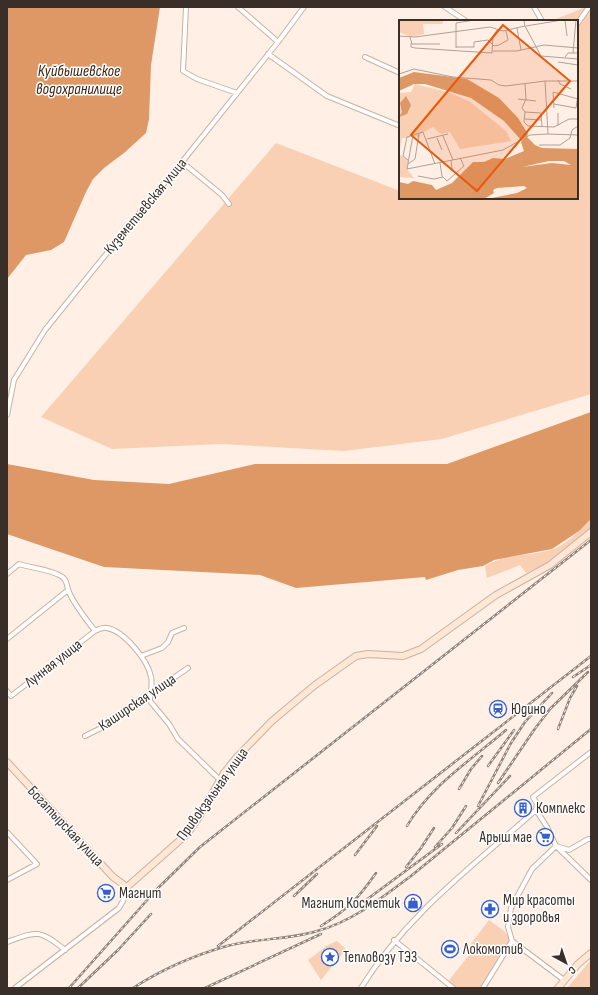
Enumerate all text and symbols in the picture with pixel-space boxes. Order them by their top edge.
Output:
inset map [399,20,578,199]
water label: Куйбышевское водохранилище [36,62,122,99]
street label: Куземетьевская улица [100,154,191,258]
street label: Лунная улица [20,635,86,692]
street label: Каширская улица [95,669,180,735]
station icon: Юдино [488,699,508,719]
place label: Юдино [511,700,546,719]
street label: Привокзальная улица [172,744,253,844]
street label: Богатырская улица [23,782,108,871]
building icon: Комплекс [513,798,533,818]
place label: Комплекс [536,799,585,818]
supermarket icon: Арыш мае [535,827,555,847]
place label: Арыш мае [479,828,532,847]
supermarket icon: Магнит [96,883,116,903]
place label: Магнит [119,884,161,903]
place label: Мир красоты и здоровья [503,891,575,927]
shop icon: Магнит Косметик [403,893,423,913]
place label: Магнит Косметик [301,894,400,913]
pharmacy icon: Мир красоты и здоровья [480,899,500,919]
sports icon: Локомотив [440,939,460,959]
place label: Локомотив [462,940,523,959]
north arrow [546,943,586,983]
place icon: Тепловозу ТЭ3 [320,947,340,967]
place label: Тепловозу ТЭ3 [343,948,417,967]
text: С [565,963,578,977]

